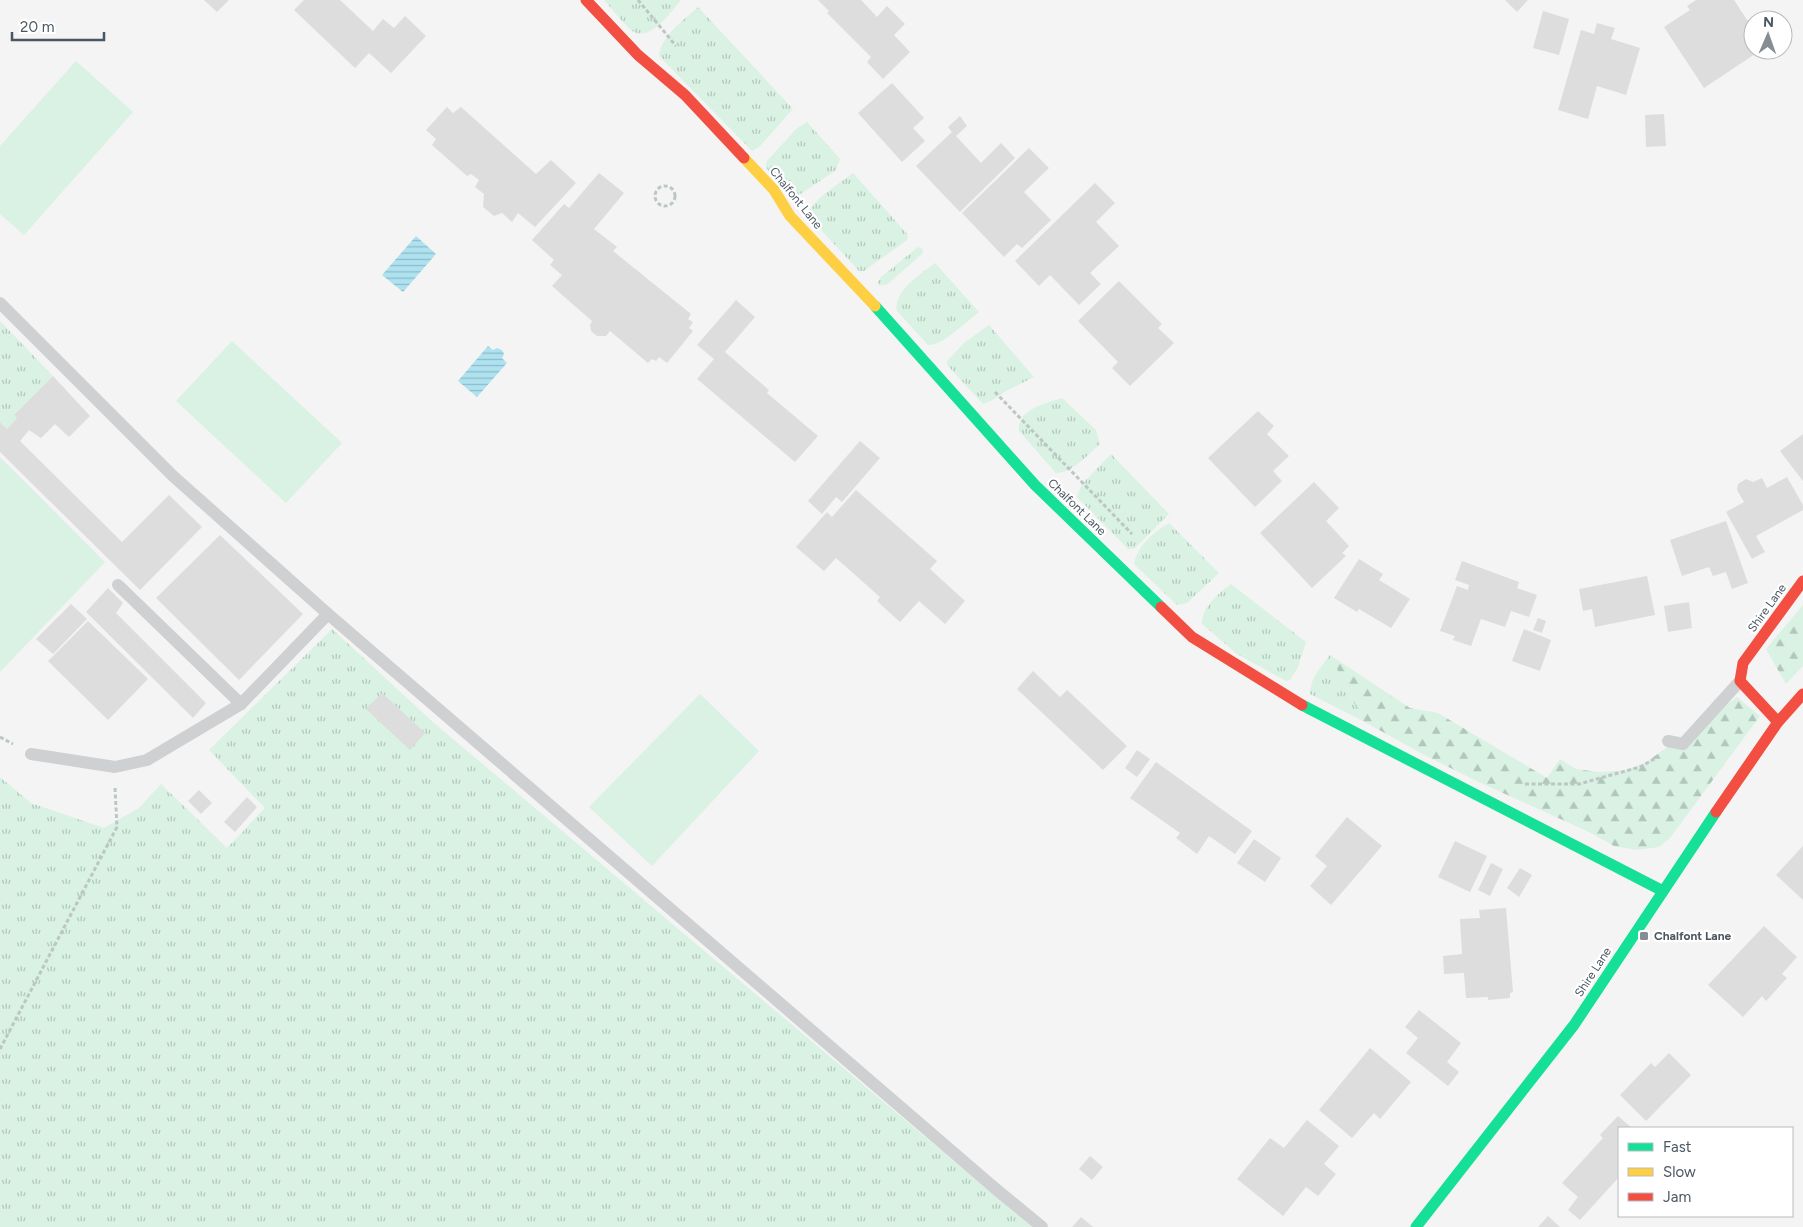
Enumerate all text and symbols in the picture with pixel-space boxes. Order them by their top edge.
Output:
scale bar [12,10,105,42]
north arrow [1743,10,1793,60]
text: N [1763,14,1774,31]
text: 20 m [20,18,54,36]
street label: Chalfont Lane [767,164,825,232]
street label: Chalfont Lane [1045,476,1109,538]
street label: Shire Lane [1745,581,1789,635]
place label: Chalfont Lane [1654,929,1732,943]
marker: Chalfont Lane [1638,930,1650,942]
street label: Shire Lane [1572,944,1614,999]
legend [1618,1127,1793,1217]
text: Fast [1663,1138,1692,1156]
text: Slow [1663,1163,1696,1181]
text: Jam [1663,1188,1691,1206]

